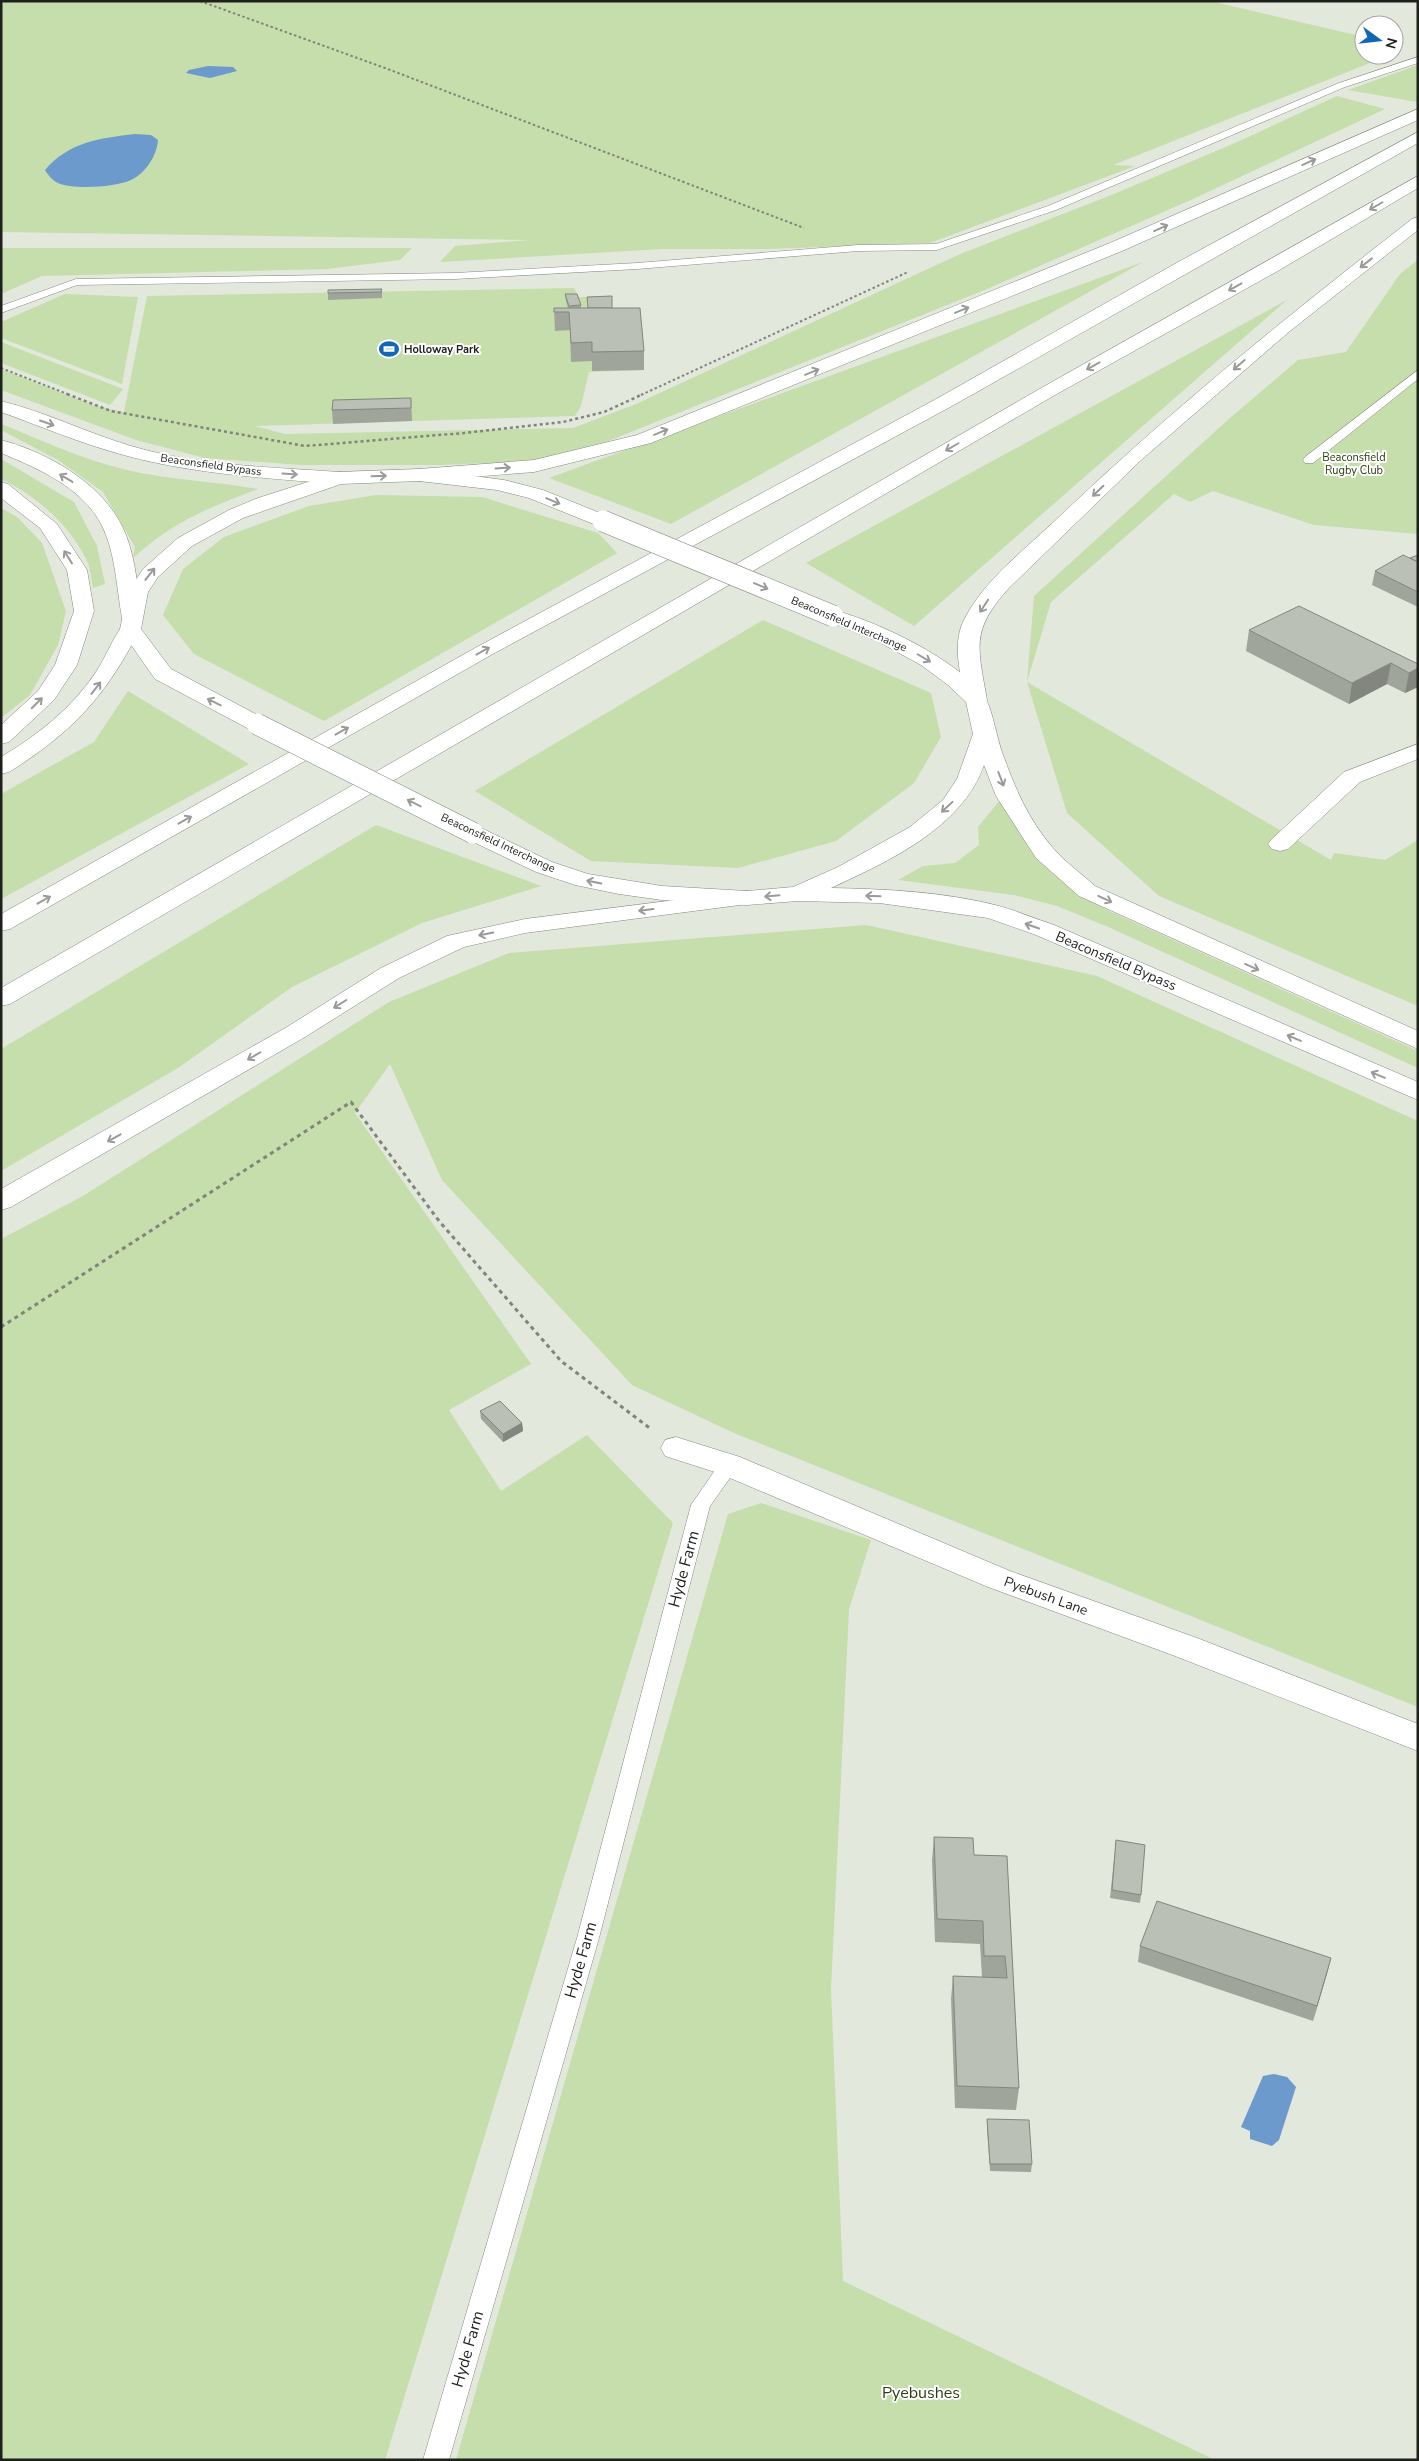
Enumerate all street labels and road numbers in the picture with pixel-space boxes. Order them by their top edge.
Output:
street label: Beaconsfield Bypass [159,450,263,480]
street label: Beaconsfield Interchange [789,593,909,655]
street label: Beaconsfield Interchange [438,810,558,876]
street label: Beaconsfield Bypass [1052,927,1180,995]
street label: Hyde Farm [663,1528,705,1610]
street label: Pyebush Lane [1001,1572,1091,1620]
street label: Hyde Farm [560,1919,602,2001]
street label: Hyde Farm [447,2308,489,2390]

